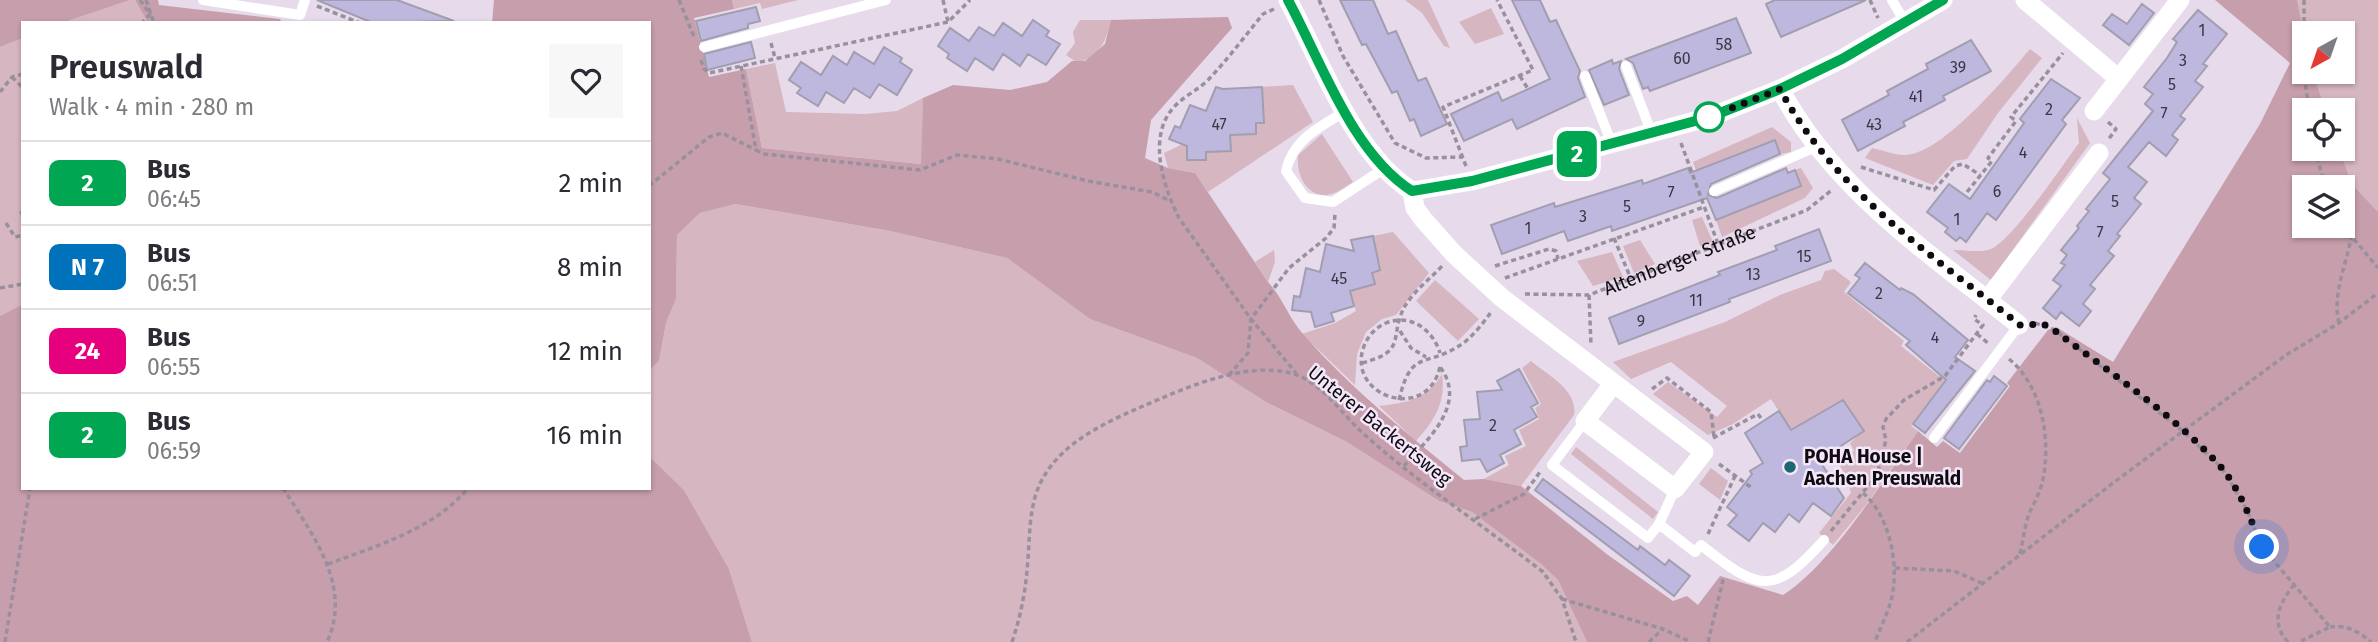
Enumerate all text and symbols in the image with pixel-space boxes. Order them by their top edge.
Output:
house number: 1 [2199,21,2205,40]
north arrow [2292,21,2356,84]
map controls [2292,21,2355,238]
house number: 58 [1716,35,1733,54]
button: heart [549,44,623,118]
text: Preuswald [49,47,204,87]
house number: 60 [1673,49,1691,68]
house number: 3 [2179,51,2187,70]
house number: 39 [1950,58,1966,77]
house number: 5 [2168,75,2176,94]
house number: 41 [1909,87,1923,106]
text: Walk · 4 min · 280 m [49,93,254,121]
button: locate [2292,98,2355,161]
house number: 2 [2045,100,2053,119]
unlabelled marker [1694,102,1724,132]
house number: 7 [2160,104,2168,123]
house number: 47 [1211,115,1227,134]
house number: 43 [1866,115,1882,134]
line badge: 2 [1554,131,1600,177]
text: 2 [1571,140,1583,168]
house number: 4 [2019,143,2028,162]
text: Bus [147,154,190,185]
text: 2 min [558,168,623,199]
text: 2 [81,169,94,197]
button: layers [2292,175,2355,238]
house number: 6 [1993,182,2001,201]
house number: 7 [1667,183,1675,202]
text: 06:45 [147,185,201,213]
house number: 5 [2111,192,2119,211]
house number: 5 [1623,197,1631,216]
house number: 3 [1579,207,1587,226]
house number: 1 [1954,210,1960,229]
house number: 1 [1525,219,1531,238]
street label: Altenberger Straße [1600,220,1759,300]
house number: 7 [2096,223,2104,242]
text: Bus [147,238,190,269]
house number: 15 [1797,247,1811,266]
text: 8 min [557,252,623,283]
text: N 7 [71,253,104,281]
house number: 13 [1746,265,1760,284]
text: 06:51 [147,269,198,297]
house number: 45 [1331,269,1347,288]
house number: 2 [1875,284,1883,303]
house number: 11 [1689,291,1703,310]
house number: 9 [1637,312,1645,331]
text: Bus [147,322,190,353]
house number: 4 [1931,328,1940,347]
text: 12 min [547,336,623,367]
text: 24 [75,337,100,365]
text: 06:55 [147,353,201,381]
street label: Unterer Backertsweg [1303,361,1456,490]
text: Bus [147,406,190,437]
house number: 2 [1489,416,1497,435]
text: 16 min [546,420,623,451]
text: 2 [81,421,94,449]
text: 06:59 [147,437,201,465]
place label: POHA House | Aachen Preuswald [1803,445,1961,490]
marker: POHA House | Aachen Preuswald [1782,459,1798,475]
your location [2244,529,2279,564]

